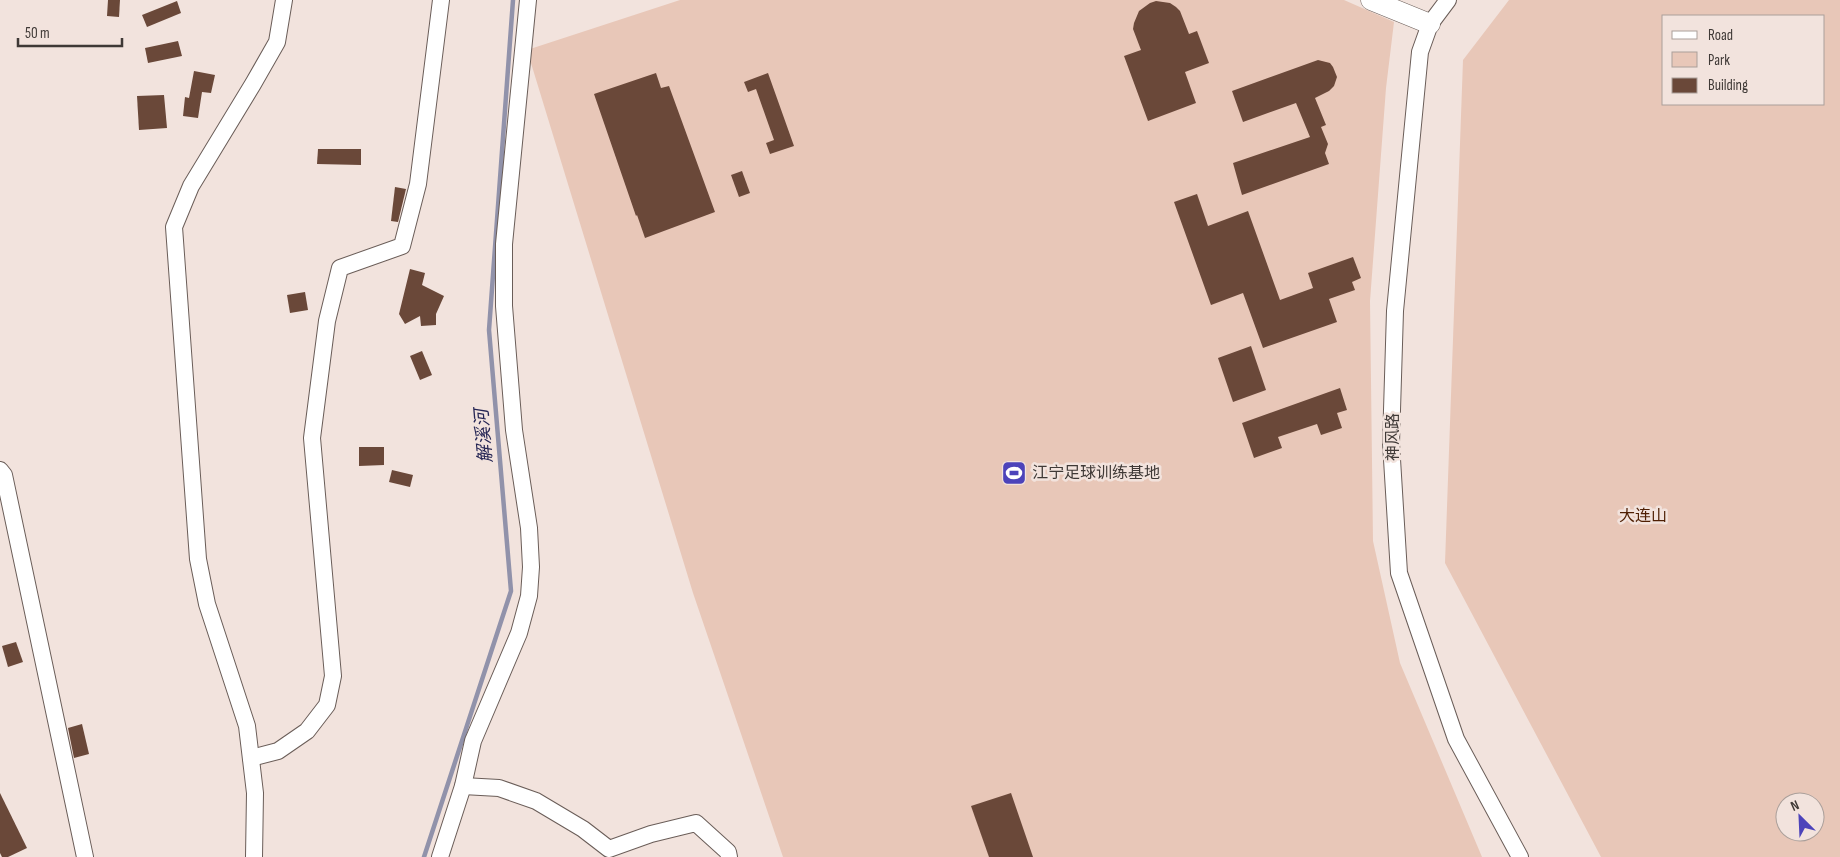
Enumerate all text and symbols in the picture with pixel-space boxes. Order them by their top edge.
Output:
scale bar [18,15,121,47]
legend [1662,15,1825,105]
text: 50 m [25,24,50,43]
text: Road [1708,26,1733,45]
text: Park [1708,51,1730,70]
text: Building [1708,76,1748,95]
water label: 解溪河 [471,405,497,464]
street label: 神风路 [1384,413,1403,461]
sports icon: 江宁足球训练基地 [1001,460,1027,486]
place label: 江宁足球训练基地 [1032,464,1160,483]
park label: 大连山 [1619,507,1667,526]
north arrow [1775,792,1825,842]
text: N [1788,796,1802,815]

